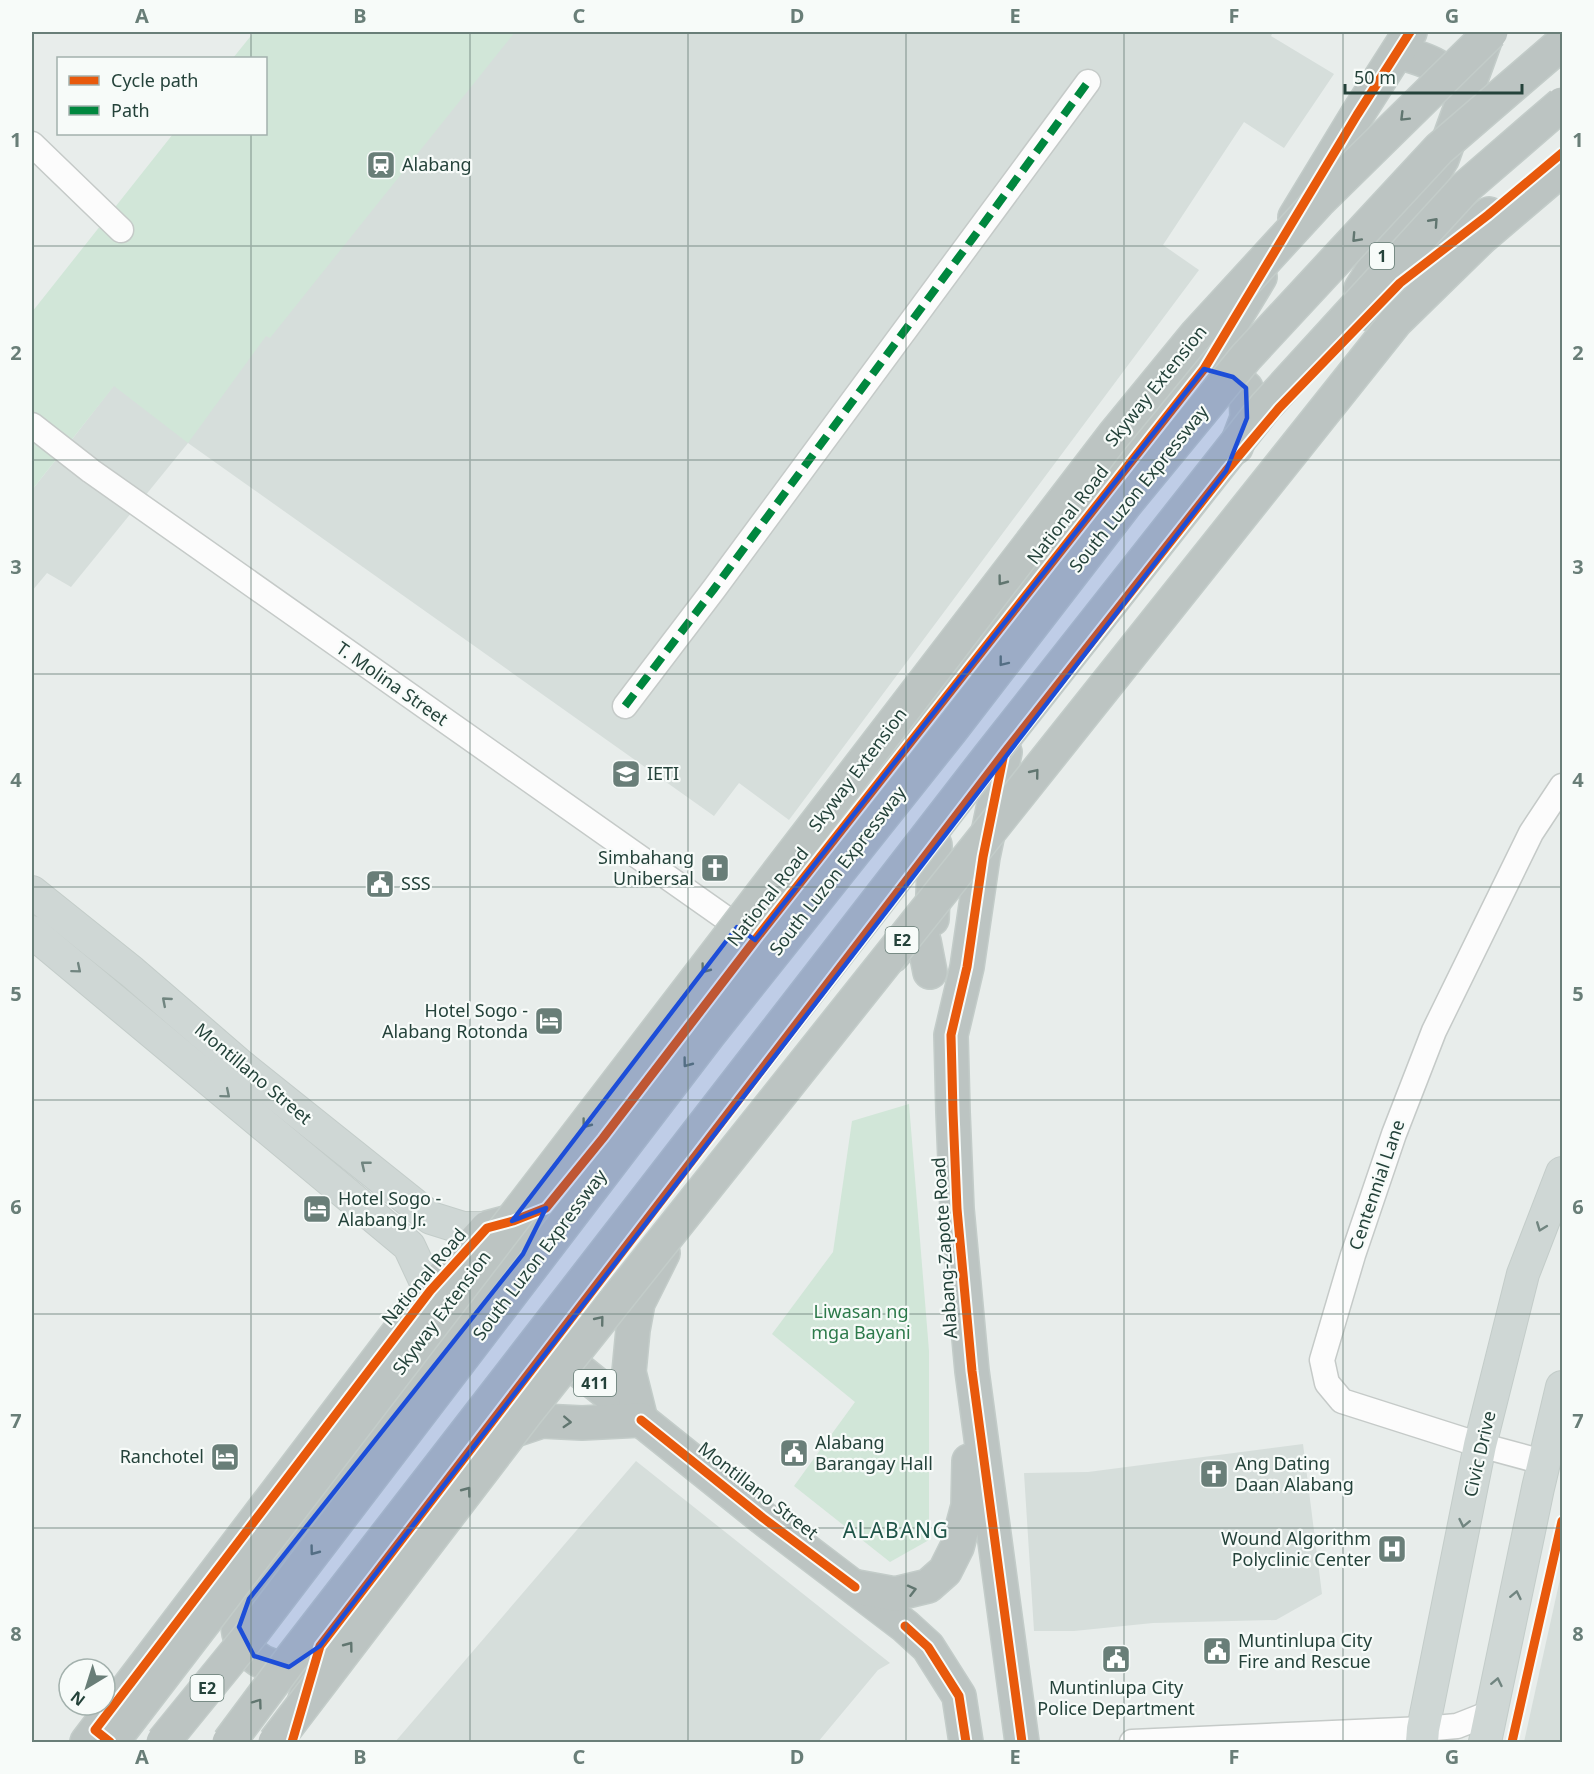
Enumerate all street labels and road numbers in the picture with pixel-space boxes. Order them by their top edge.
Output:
road number: 1 [1370,243,1394,269]
street label: Skyway Extension [1099,320,1212,451]
street label: South Luzon Expressway [1063,399,1214,577]
street label: National Road [1021,460,1113,569]
street label: T. Molina Street [332,636,454,731]
street label: Skyway Extension [803,703,912,836]
street label: South Luzon Expressway [764,780,911,960]
street label: National Road [721,842,813,951]
road number: E2 [886,927,918,953]
street label: Montillano Street [190,1017,318,1130]
street label: Centennial Lane [1343,1116,1410,1253]
street label: Alabang-Zapote Road [926,1156,962,1340]
street label: South Luzon Expressway [467,1163,612,1345]
street label: National Road [376,1223,471,1330]
street label: Skyway Extension [387,1246,496,1379]
road number: 411 [574,1370,616,1396]
street label: Civic Drive [1457,1408,1501,1499]
street label: Montillano Street [694,1436,824,1545]
road number: E2 [190,1675,224,1701]

